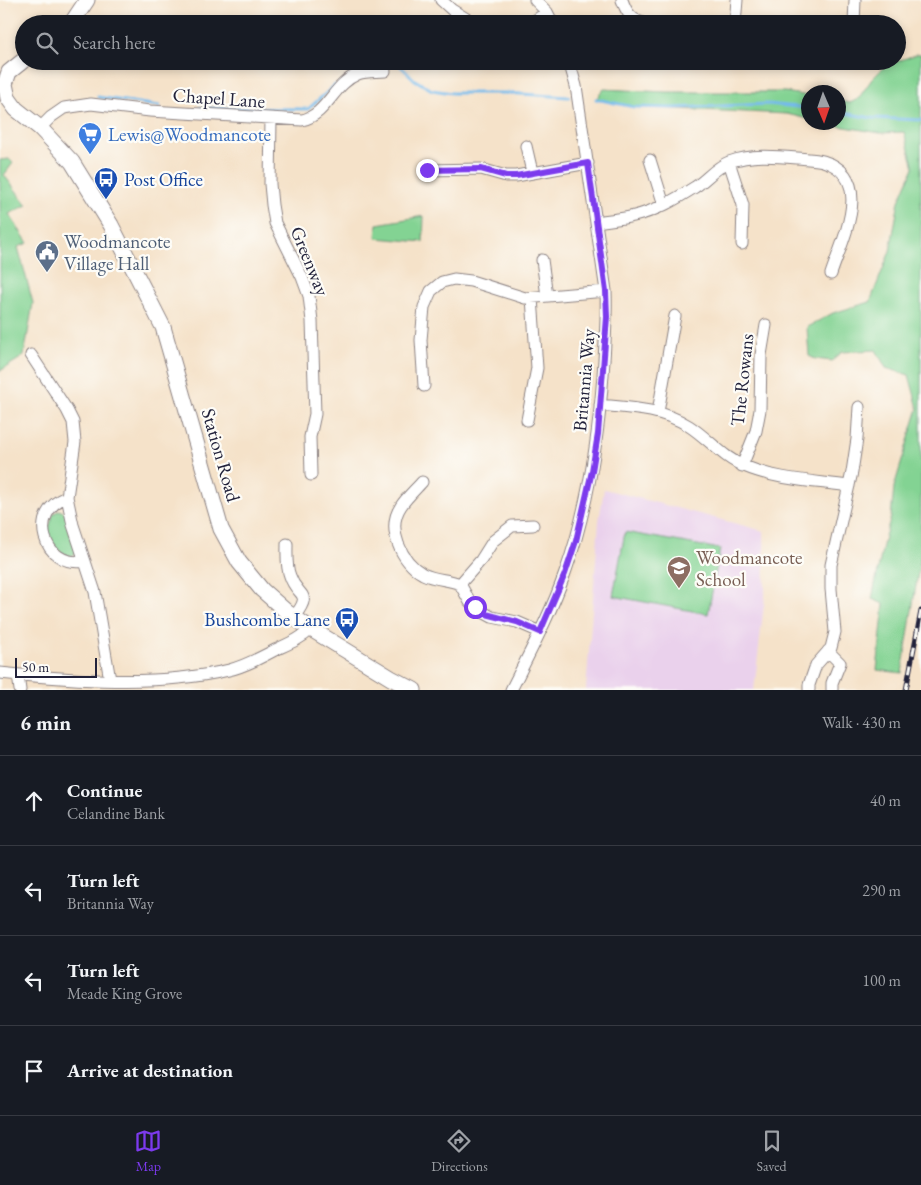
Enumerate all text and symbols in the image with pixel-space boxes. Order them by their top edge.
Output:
search box [15,15,906,70]
icon: search [33,29,61,57]
text: Search here [73,30,155,55]
street label: Chapel Lane [172,82,266,114]
north arrow [801,85,846,130]
supermarket icon: Lewis@Woodmancote [77,121,103,155]
place label: Lewis@Woodmancote [108,122,271,147]
route end [416,159,439,182]
bus stop icon: Post Office [93,166,119,200]
place label: Post Office [124,167,203,192]
street label: Greenway [285,223,335,300]
place label: Woodmancote Village Hall [64,229,170,276]
public building icon: Woodmancote Village Hall [34,239,60,273]
street label: Britannia Way [567,327,601,432]
street label: The Rowans [725,333,759,427]
street label: Station Road [196,405,246,505]
place label: Woodmancote School [696,545,802,592]
school or university icon: Woodmancote School [666,555,692,589]
route start [464,596,487,619]
bus stop icon: Bushcombe Lane [334,606,360,640]
place label: Bushcombe Lane [204,607,330,632]
scale bar [15,655,98,678]
text: 50 m [22,658,49,676]
text: 6 min [20,709,71,736]
text: Walk · 430 m [822,712,901,733]
text: Continue [67,778,142,803]
icon: ahead [20,787,48,815]
text: 40 m [870,790,901,811]
text: Celandine Bank [67,803,165,824]
text: Turn left [67,868,139,893]
icon: left [20,877,48,905]
text: 290 m [862,880,901,901]
text: Britannia Way [67,893,154,914]
text: Turn left [67,958,139,983]
icon: left [20,967,48,995]
text: 100 m [862,970,901,991]
text: Meade King Grove [67,983,182,1004]
icon: arrive [20,1057,48,1085]
text: Arrive at destination [67,1058,233,1083]
tab: Map [134,1127,162,1175]
tab: Directions [431,1127,488,1175]
tab: Saved [757,1127,787,1175]

